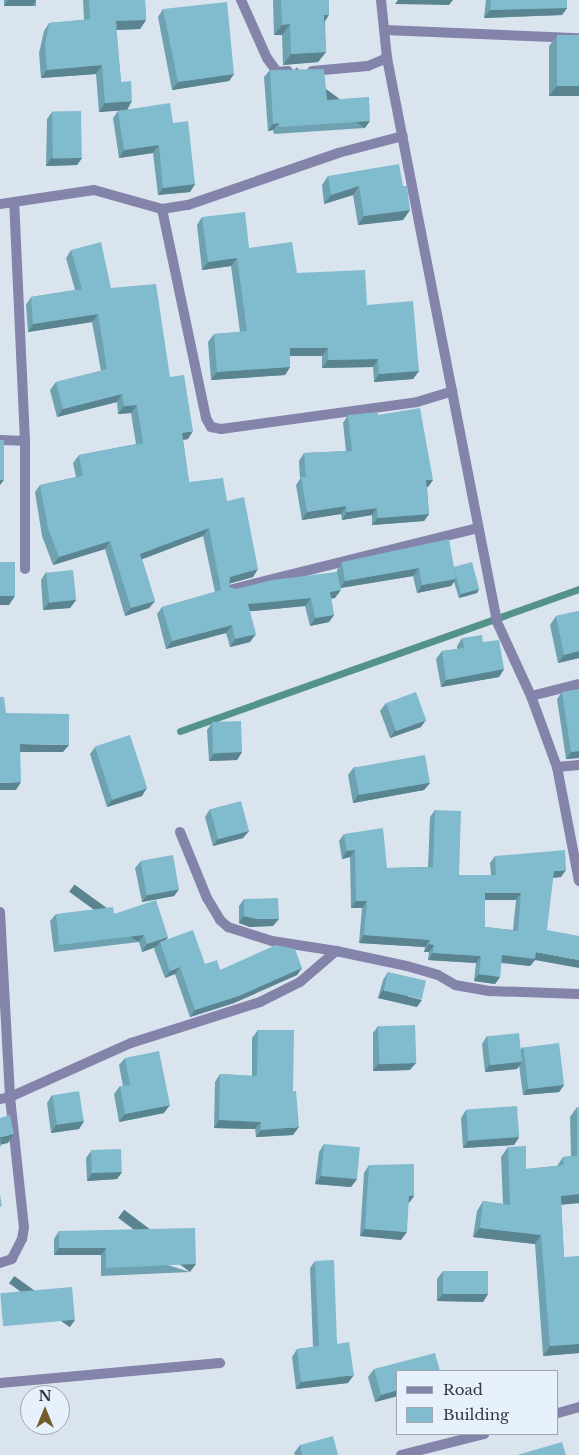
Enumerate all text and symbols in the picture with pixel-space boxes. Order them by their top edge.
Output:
legend [396,1370,559,1435]
text: Road [443,1380,483,1399]
north arrow [20,1385,70,1435]
text: N [38,1387,52,1405]
text: Building [443,1405,509,1424]

